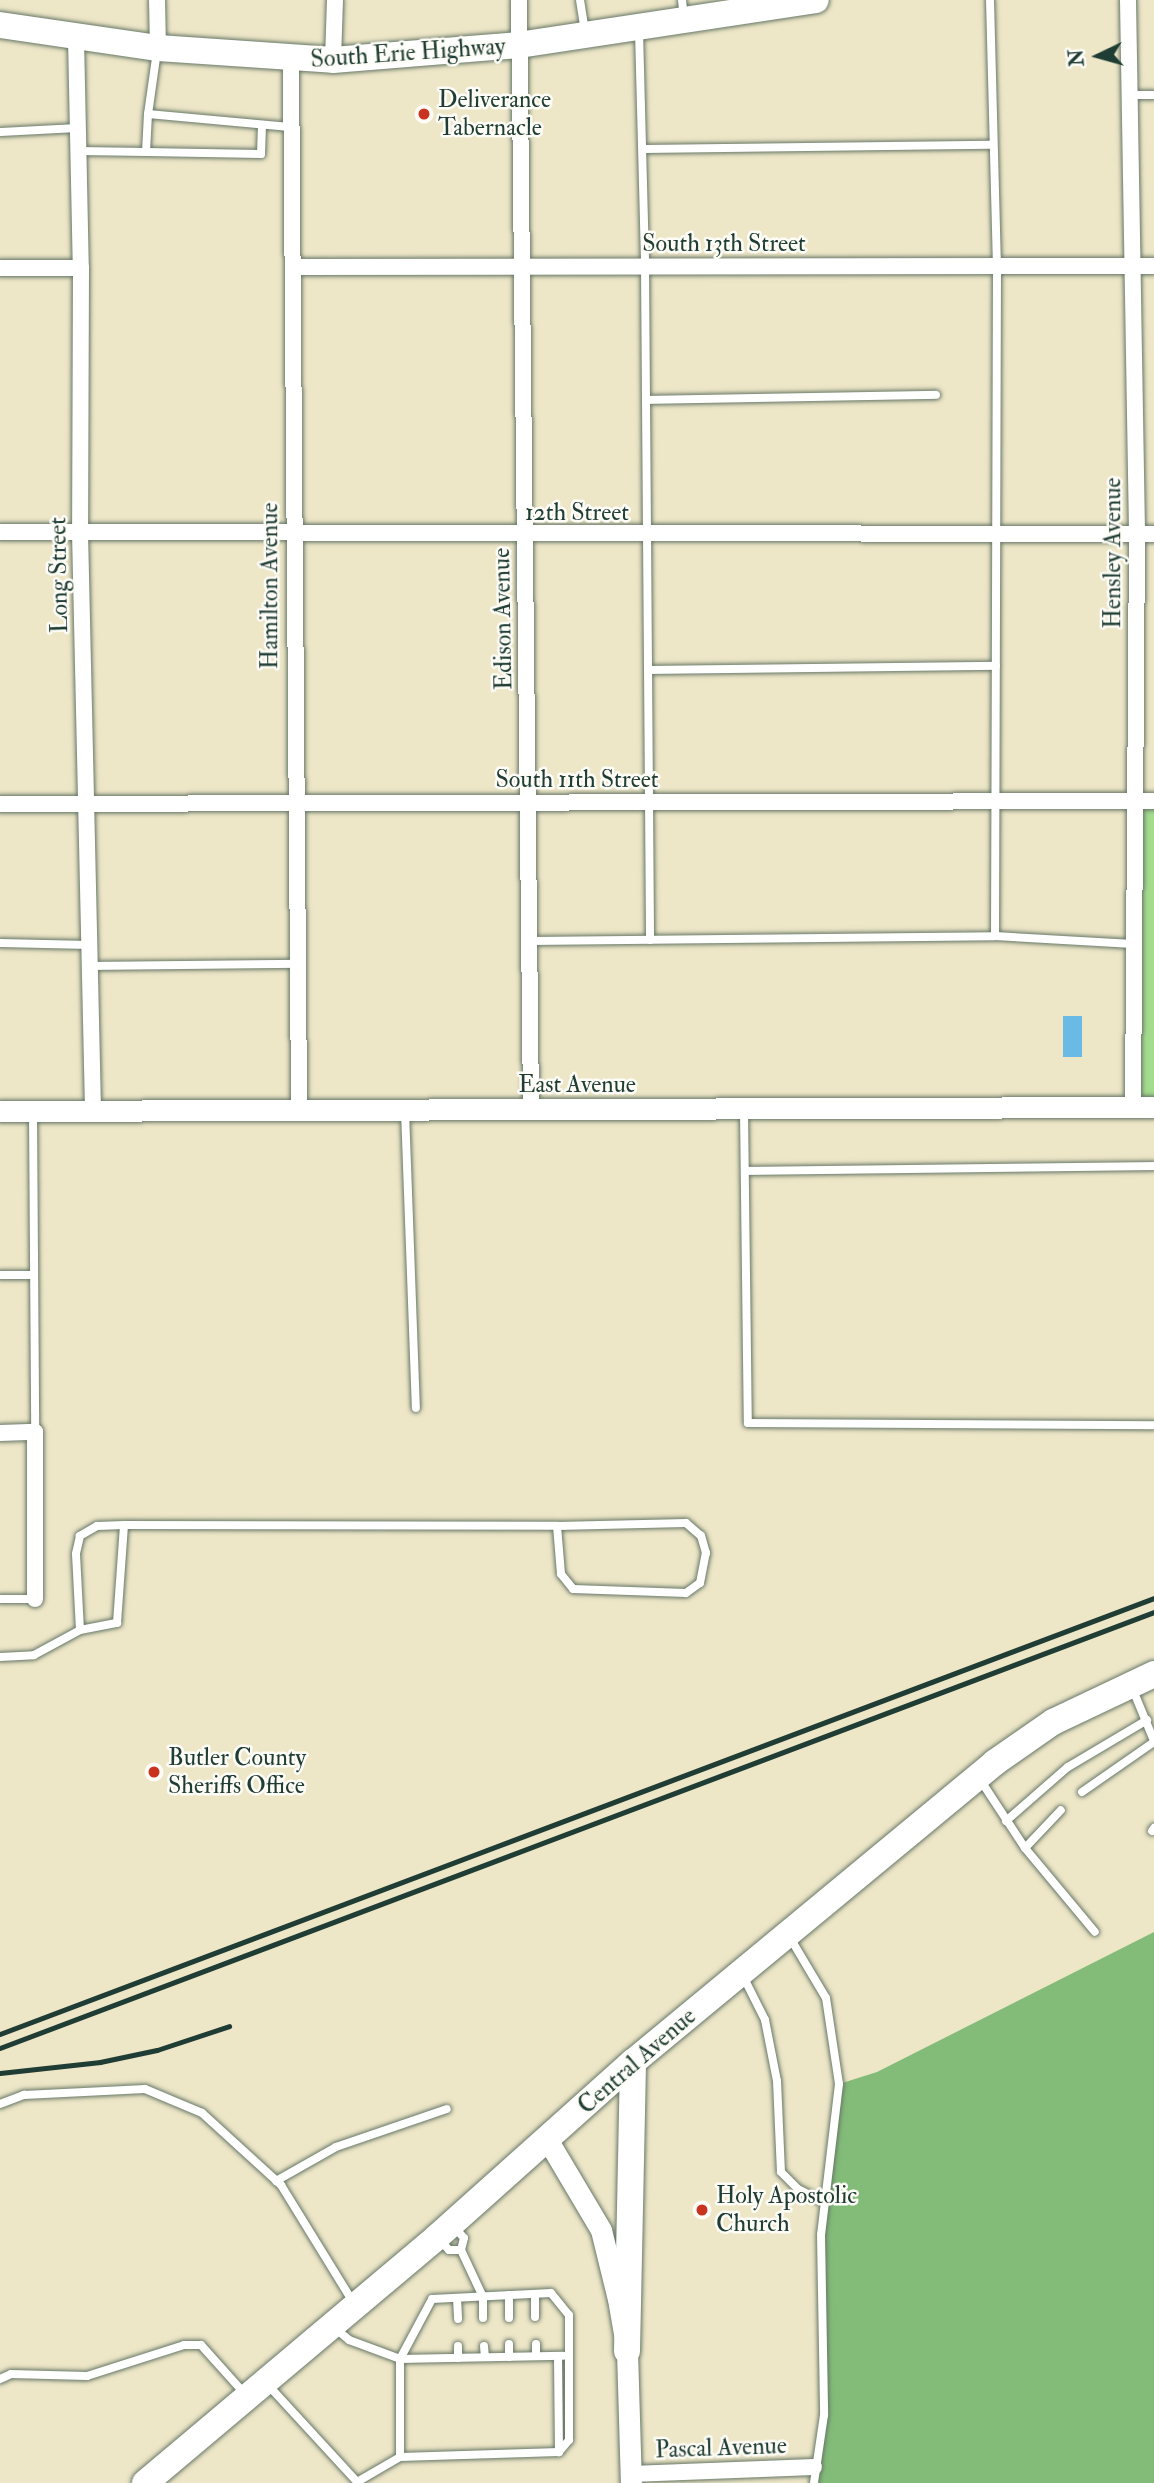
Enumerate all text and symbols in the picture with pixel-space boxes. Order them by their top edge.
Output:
north arrow [1063,21,1133,91]
street label: South Erie Highway [310,32,506,74]
text: N [1064,48,1090,67]
place label: Deliverance Tabernacle [438,86,551,142]
marker: Deliverance Tabernacle [416,106,432,122]
street label: South 13th Street [642,230,806,258]
street label: Hensley Avenue [1099,477,1127,629]
street label: 12th Street [525,499,629,527]
street label: Hamilton Avenue [256,503,284,669]
street label: Long Street [44,517,74,633]
street label: Edison Avenue [487,548,519,690]
street label: South 11th Street [495,766,659,794]
street label: East Avenue [518,1071,636,1099]
place label: Butler County Sheriffs Office [168,1744,306,1800]
marker: Butler County Sheriffs Office [146,1764,162,1780]
street label: Central Avenue [572,2002,702,2120]
place label: Holy Apostolic Church [716,2182,857,2238]
marker: Holy Apostolic Church [694,2202,710,2218]
street label: Pascal Avenue [655,2431,787,2465]

